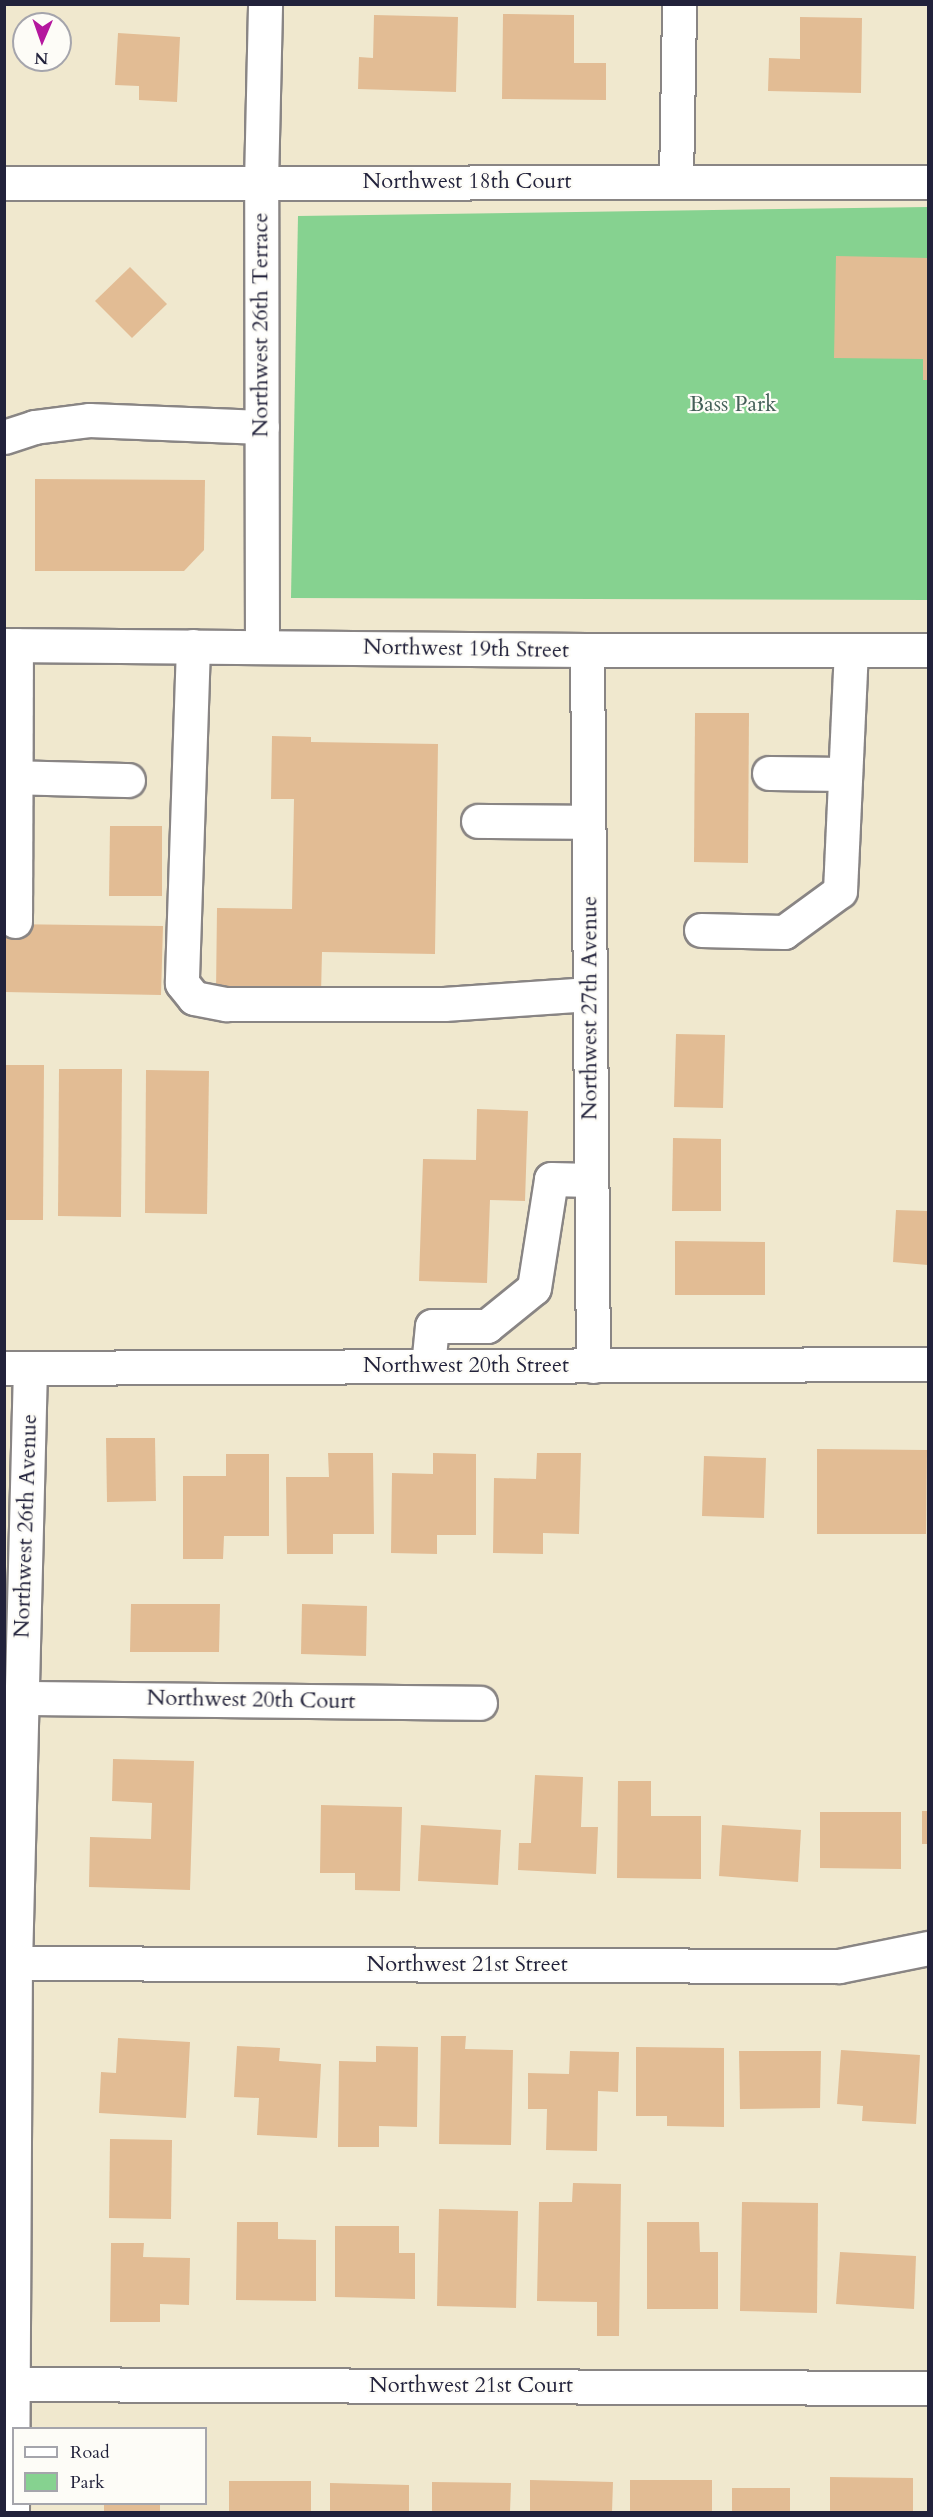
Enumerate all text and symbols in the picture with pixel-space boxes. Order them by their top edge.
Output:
north arrow [12,12,72,72]
text: N [34,47,49,69]
street label: Northwest 18th Court [363,169,571,195]
street label: Northwest 26th Terrace [248,213,274,437]
park label: Bass Park [689,392,777,418]
street label: Northwest 19th Street [363,634,569,664]
street label: Northwest 27th Avenue [577,896,603,1120]
street label: Northwest 20th Street [363,1353,569,1379]
street label: Northwest 26th Avenue [9,1413,43,1639]
street label: Northwest 20th Court [146,1685,356,1715]
street label: Northwest 21st Street [366,1952,568,1978]
street label: Northwest 21st Court [369,2373,573,2399]
legend [12,2427,207,2505]
text: Road [70,2440,110,2465]
text: Park [70,2470,105,2495]

